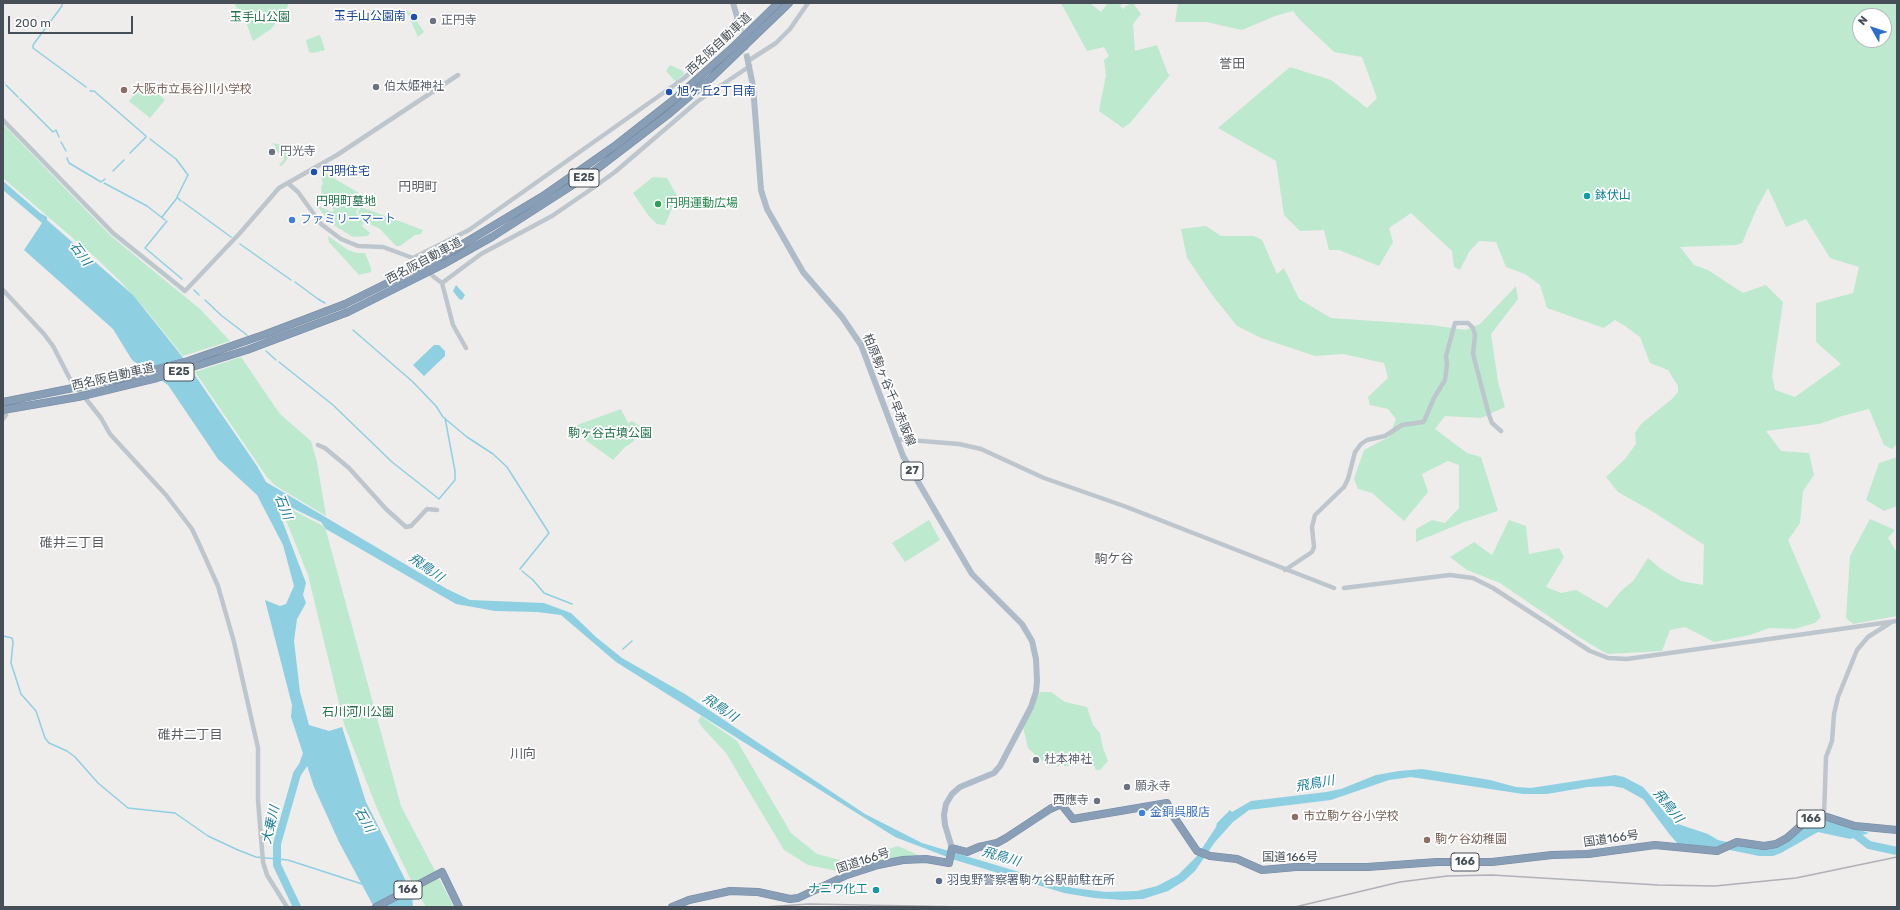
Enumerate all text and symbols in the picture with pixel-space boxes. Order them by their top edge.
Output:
scale bar [10,8,135,34]
north arrow [1852,8,1892,48]
place label: 玉手山公園南 [334,10,406,24]
street label: 西名阪自動車道 [683,10,755,78]
park label: 玉手山公園 [230,11,290,25]
marker: 玉手山公園南 [409,12,419,22]
place label: 正円寺 [441,14,477,28]
text: N [1856,14,1871,28]
text: 200 m [15,16,51,30]
marker: 正円寺 [428,16,438,26]
district label: 誉田 [1219,56,1245,72]
place label: 伯太姫神社 [384,80,444,94]
marker: 伯太姫神社 [371,82,381,92]
place label: 大阪市立長谷川小学校 [132,83,252,97]
marker: 大阪市立長谷川小学校 [119,85,129,95]
place label: 旭ヶ丘2丁目南 [677,85,756,99]
marker: 旭ヶ丘2丁目南 [664,87,674,97]
place label: 円光寺 [280,145,316,159]
marker: 円光寺 [267,147,277,157]
place label: 円明住宅 [322,165,370,179]
marker: 円明住宅 [309,167,319,177]
road number: E25 [569,169,599,187]
district label: 円明町 [399,179,437,195]
place label: 鉢伏山 [1595,189,1631,203]
marker: 鉢伏山 [1582,191,1592,201]
park label: 円明町墓地 [316,195,376,209]
place label: 円明運動広場 [666,197,738,211]
marker: 円明運動広場 [653,199,663,209]
place label: ファミリーマート [300,213,396,227]
marker: ファミリーマート [287,215,297,225]
street label: 西名阪自動車道 [384,235,464,287]
water label: 石川 [66,239,94,269]
street label: 柏原駒ヶ谷千早赤阪線 [860,332,918,448]
street label: 西名阪自動車道 [70,361,156,393]
road number: E25 [164,363,194,381]
park label: 駒ヶ谷古墳公園 [568,427,652,441]
road number: 27 [901,462,923,480]
water label: 石川 [271,492,295,522]
district label: 碓井三丁目 [40,535,104,551]
water label: 飛鳥川 [406,550,446,586]
district label: 駒ケ谷 [1095,551,1133,567]
water label: 飛鳥川 [699,691,741,725]
park label: 石川河川公園 [322,706,394,720]
district label: 碓井二丁目 [158,727,222,743]
district label: 川向 [510,746,536,762]
place label: 杜本神社 [1044,753,1092,767]
marker: 杜本神社 [1031,755,1041,765]
water label: 飛鳥川 [1294,773,1336,795]
place label: 願永寺 [1135,780,1171,794]
marker: 願永寺 [1122,782,1132,792]
water label: 飛鳥川 [1650,786,1686,826]
place label: 西應寺 [1053,794,1089,808]
marker: 西應寺 [1092,796,1102,806]
water label: 大乗川 [259,804,283,846]
water label: 石川 [351,805,377,835]
place label: 金銅呉服店 [1150,806,1210,820]
marker: 金銅呉服店 [1137,808,1147,818]
place label: 市立駒ケ谷小学校 [1303,810,1399,824]
road number: 166 [1797,810,1825,828]
marker: 市立駒ケ谷小学校 [1290,812,1300,822]
street label: 国道166号 [1582,828,1640,850]
place label: 駒ケ谷幼稚園 [1435,833,1507,847]
marker: 駒ケ谷幼稚園 [1422,835,1432,845]
water label: 飛鳥川 [980,844,1022,870]
street label: 国道166号 [834,846,892,876]
street label: 国道166号 [1262,851,1318,865]
road number: 166 [1451,853,1479,871]
place label: 羽曳野警察署駒ケ谷駅前駐在所 [947,874,1115,888]
marker: 羽曳野警察署駒ケ谷駅前駐在所 [934,876,944,886]
road number: 166 [394,881,422,899]
place label: ナニワ化工 [808,883,868,897]
marker: ナニワ化工 [871,885,881,895]

